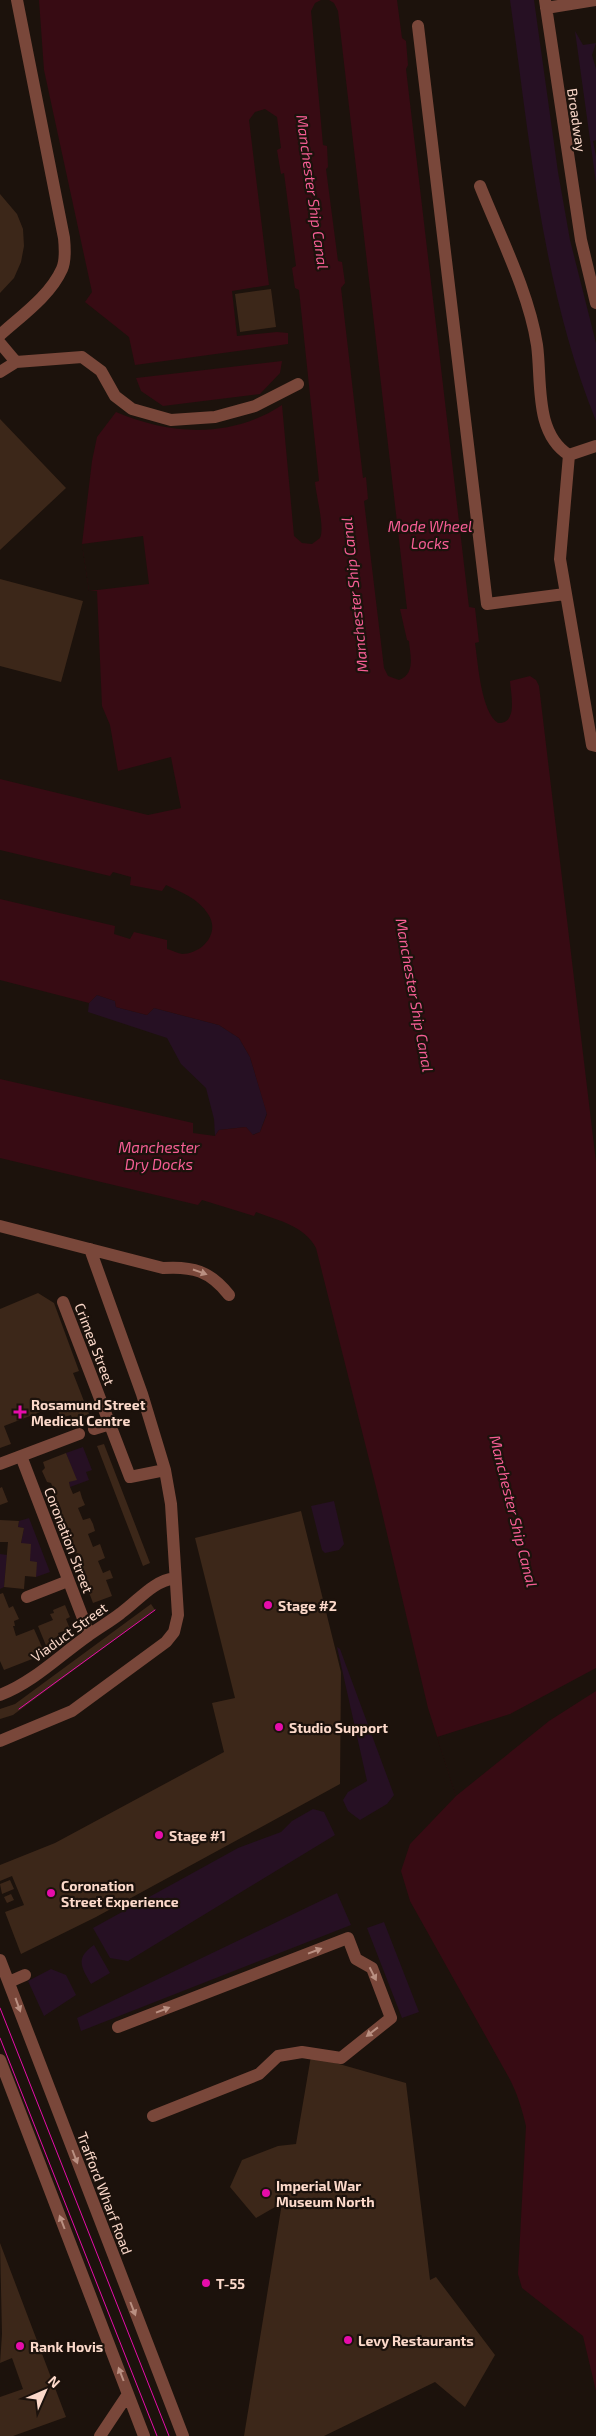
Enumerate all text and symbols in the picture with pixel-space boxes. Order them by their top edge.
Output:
street label: Broadway [564,87,590,154]
water label: Manchester Ship Canal [293,113,333,271]
water label: Manchester Ship Canal [337,516,371,674]
water label: Mode Wheel Locks [388,517,472,552]
water label: Manchester Ship Canal [393,917,437,1073]
water label: Manchester Dry Docks [118,1138,201,1174]
one-way arrow [193,1268,208,1276]
street label: Crimea Street [72,1301,118,1387]
place label: Rosamund Street Medical Centre [31,1396,146,1429]
marker: Rosamund Street Medical Centre [13,1405,27,1419]
water label: Manchester Ship Canal [486,1433,542,1589]
street label: Coronation Street [41,1485,97,1595]
place label: Stage #2 [278,1597,337,1614]
street label: Viaduct Street [28,1599,110,1665]
marker: Stage #2 [262,1599,274,1611]
place label: Studio Support [289,1719,388,1736]
marker: Studio Support [273,1721,285,1733]
place label: Stage #1 [169,1827,226,1844]
marker: Stage #1 [153,1829,165,1841]
place label: Coronation Street Experience [61,1877,179,1910]
marker: Coronation Street Experience [45,1887,57,1899]
one-way arrow [308,1947,323,1955]
one-way arrow [369,1967,377,1982]
one-way arrow [14,1998,22,2013]
one-way arrow [156,2006,171,2014]
one-way arrow [366,2027,379,2038]
street label: Trafford Wharf Road [74,2130,136,2256]
one-way arrow [71,2150,79,2165]
place label: Imperial War Museum North [276,2177,375,2210]
marker: Imperial War Museum North [260,2187,272,2199]
one-way arrow [58,2215,65,2230]
place label: T-55 [216,2275,245,2292]
marker: T-55 [200,2277,212,2289]
one-way arrow [129,2302,137,2317]
place label: Levy Restaurants [358,2332,474,2349]
marker: Levy Restaurants [342,2334,354,2346]
place label: Rank Hovis [30,2338,103,2355]
marker: Rank Hovis [14,2340,26,2352]
north arrow [20,2366,70,2416]
one-way arrow [116,2367,124,2381]
text: N [45,2372,64,2391]

